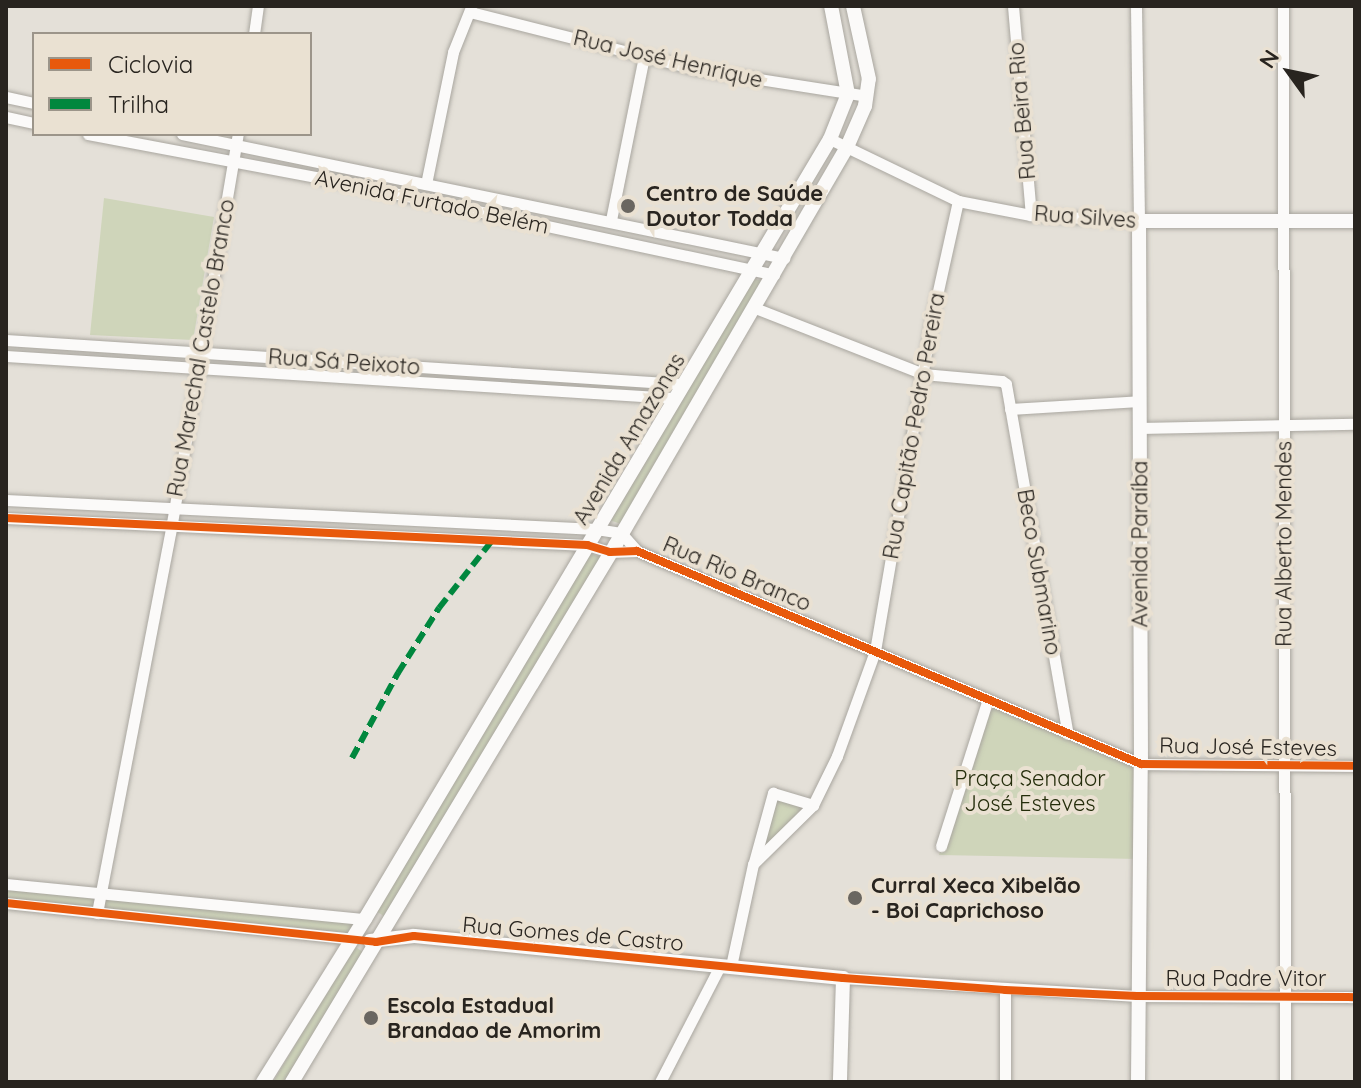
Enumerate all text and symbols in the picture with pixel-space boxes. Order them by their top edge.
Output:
street label: Rua José Henrique [571,24,765,94]
legend [32,32,312,136]
north arrow [1249,32,1329,112]
street label: Rua Beira Rio [1003,41,1041,181]
text: N [1253,45,1285,73]
text: Ciclovia [108,49,193,79]
text: Trilha [108,89,169,119]
street label: Avenida Furtado Belém [313,164,551,240]
place label: Centro de Saúde Doutor Todda [646,180,823,232]
marker: Centro de Saúde Doutor Todda [617,195,639,217]
street label: Rua Marechal Castelo Branco [162,197,240,499]
street label: Rua Silves [1033,200,1137,234]
street label: Rua Capitão Pedro Pereira [878,291,950,561]
street label: Rua Sá Peixoto [267,344,421,380]
street label: Avenida Amazonas [567,349,691,529]
street label: Rua Alberto Mendes [1271,441,1297,647]
street label: Avenida Paraíba [1127,461,1153,627]
street label: Beco Submarino [1011,487,1067,657]
street label: Rua Rio Branco [659,531,815,617]
street label: Rua José Esteves [1159,732,1337,762]
park label: Praça Senador José Esteves [954,765,1106,816]
place label: Curral Xeca Xibelão - Boi Caprichoso [871,872,1081,924]
marker: Curral Xeca Xibelão - Boi Caprichoso [846,889,864,907]
street label: Rua Gomes de Castro [461,911,685,957]
street label: Rua Padre Vitor [1166,966,1326,992]
place label: Escola Estadual Brandao de Amorim [387,992,601,1044]
marker: Escola Estadual Brandao de Amorim [362,1009,380,1027]

